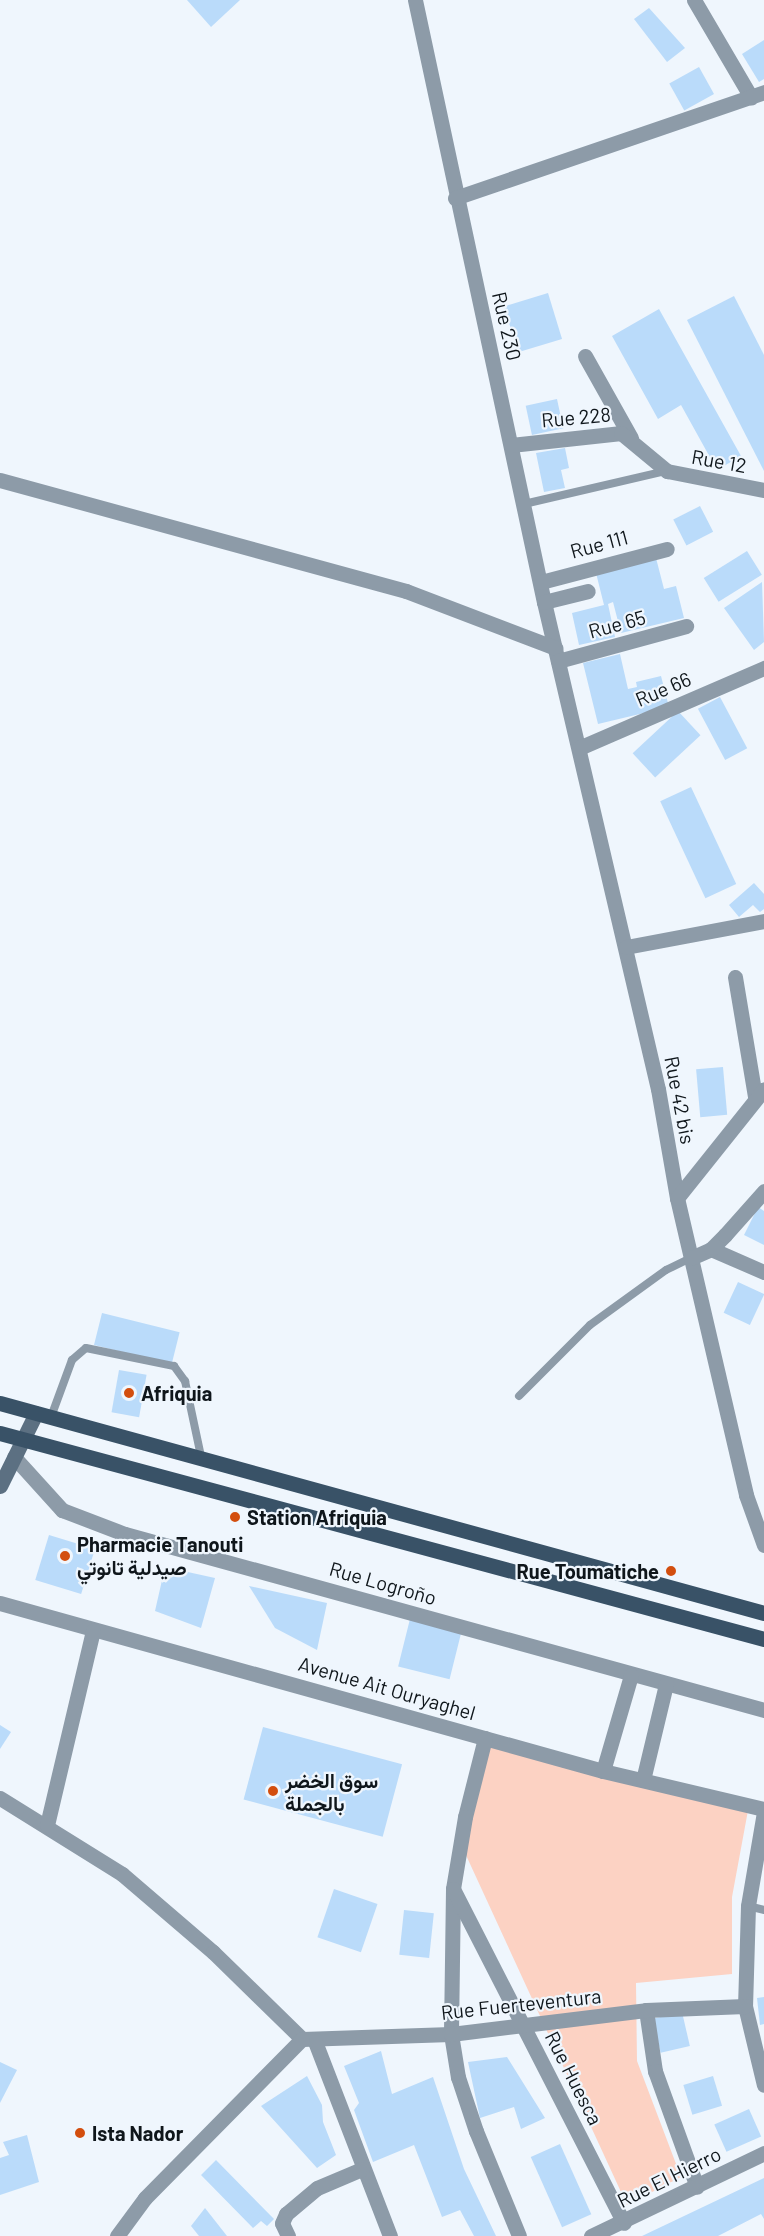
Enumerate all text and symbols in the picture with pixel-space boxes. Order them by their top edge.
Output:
street label: Rue 230 [487,289,527,363]
street label: Rue 228 [540,402,612,432]
street label: Rue 12 [690,444,748,478]
street label: Rue 111 [568,525,630,563]
street label: Rue 65 [586,605,648,643]
street label: Rue 66 [632,667,694,711]
street label: Rue 42 bis [660,1054,700,1146]
place label: Afriquia [141,1381,212,1405]
marker: Afriquia [122,1386,136,1400]
place label: Station Afriquia [247,1505,387,1529]
marker: Station Afriquia [228,1510,242,1524]
place label: Pharmacie Tanouti صيدلية تانوتي [77,1532,243,1579]
marker: Pharmacie Tanouti صيدلية تانوتي [58,1549,72,1563]
street label: Rue Logroño [327,1556,439,1610]
place label: Rue Toumatiche [517,1559,659,1583]
marker: Rue Toumatiche [664,1564,678,1578]
street label: Avenue Ait Ouryaghel [296,1651,478,1725]
place label: سوق الخضر بالجملة [285,1768,378,1815]
marker: سوق الخضر بالجملة [266,1784,280,1798]
street label: Rue Fuerteventura [440,1984,602,2024]
street label: Rue Huesca [540,2027,608,2129]
place label: Ista Nador [92,2121,183,2145]
marker: Ista Nador [73,2126,87,2140]
street label: Rue El Hierro [613,2142,725,2212]

